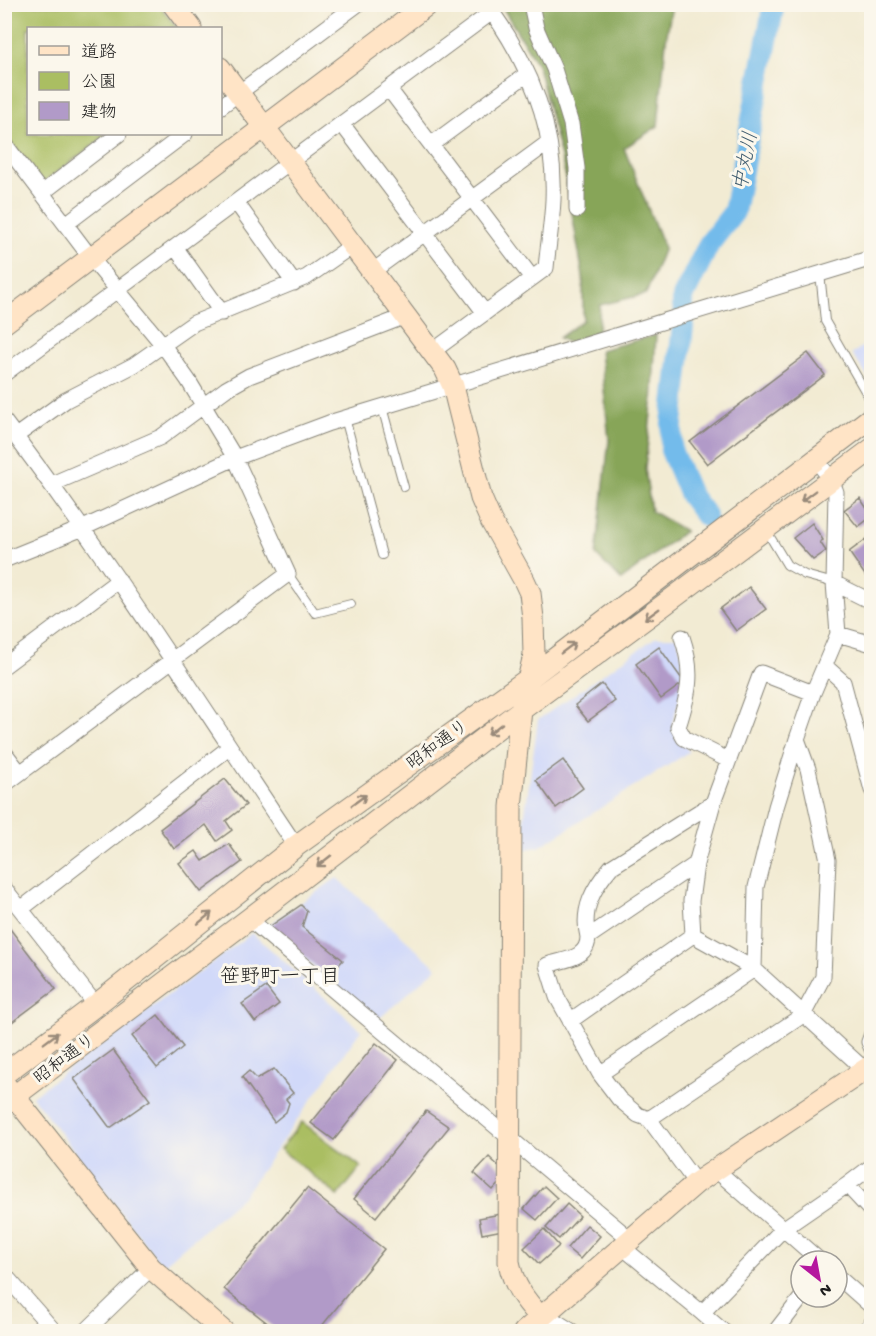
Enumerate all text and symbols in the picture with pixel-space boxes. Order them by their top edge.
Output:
legend [27,27,222,135]
text: 道路 [81,42,117,64]
text: 公園 [81,73,117,94]
text: 建物 [81,102,117,124]
water label: 中丸川 [728,130,764,193]
one-way arrow [800,490,816,503]
one-way arrow [645,608,661,620]
one-way arrow [560,642,576,655]
street label: 昭和通り [403,716,474,776]
one-way arrow [488,723,504,736]
one-way arrow [351,794,367,806]
one-way arrow [316,855,332,868]
one-way arrow [196,912,212,925]
district label: 笹野町一丁目 [220,965,340,990]
street label: 昭和通り [30,1029,101,1090]
one-way arrow [43,1032,59,1045]
north arrow [789,1249,849,1309]
text: N [815,1278,834,1300]

